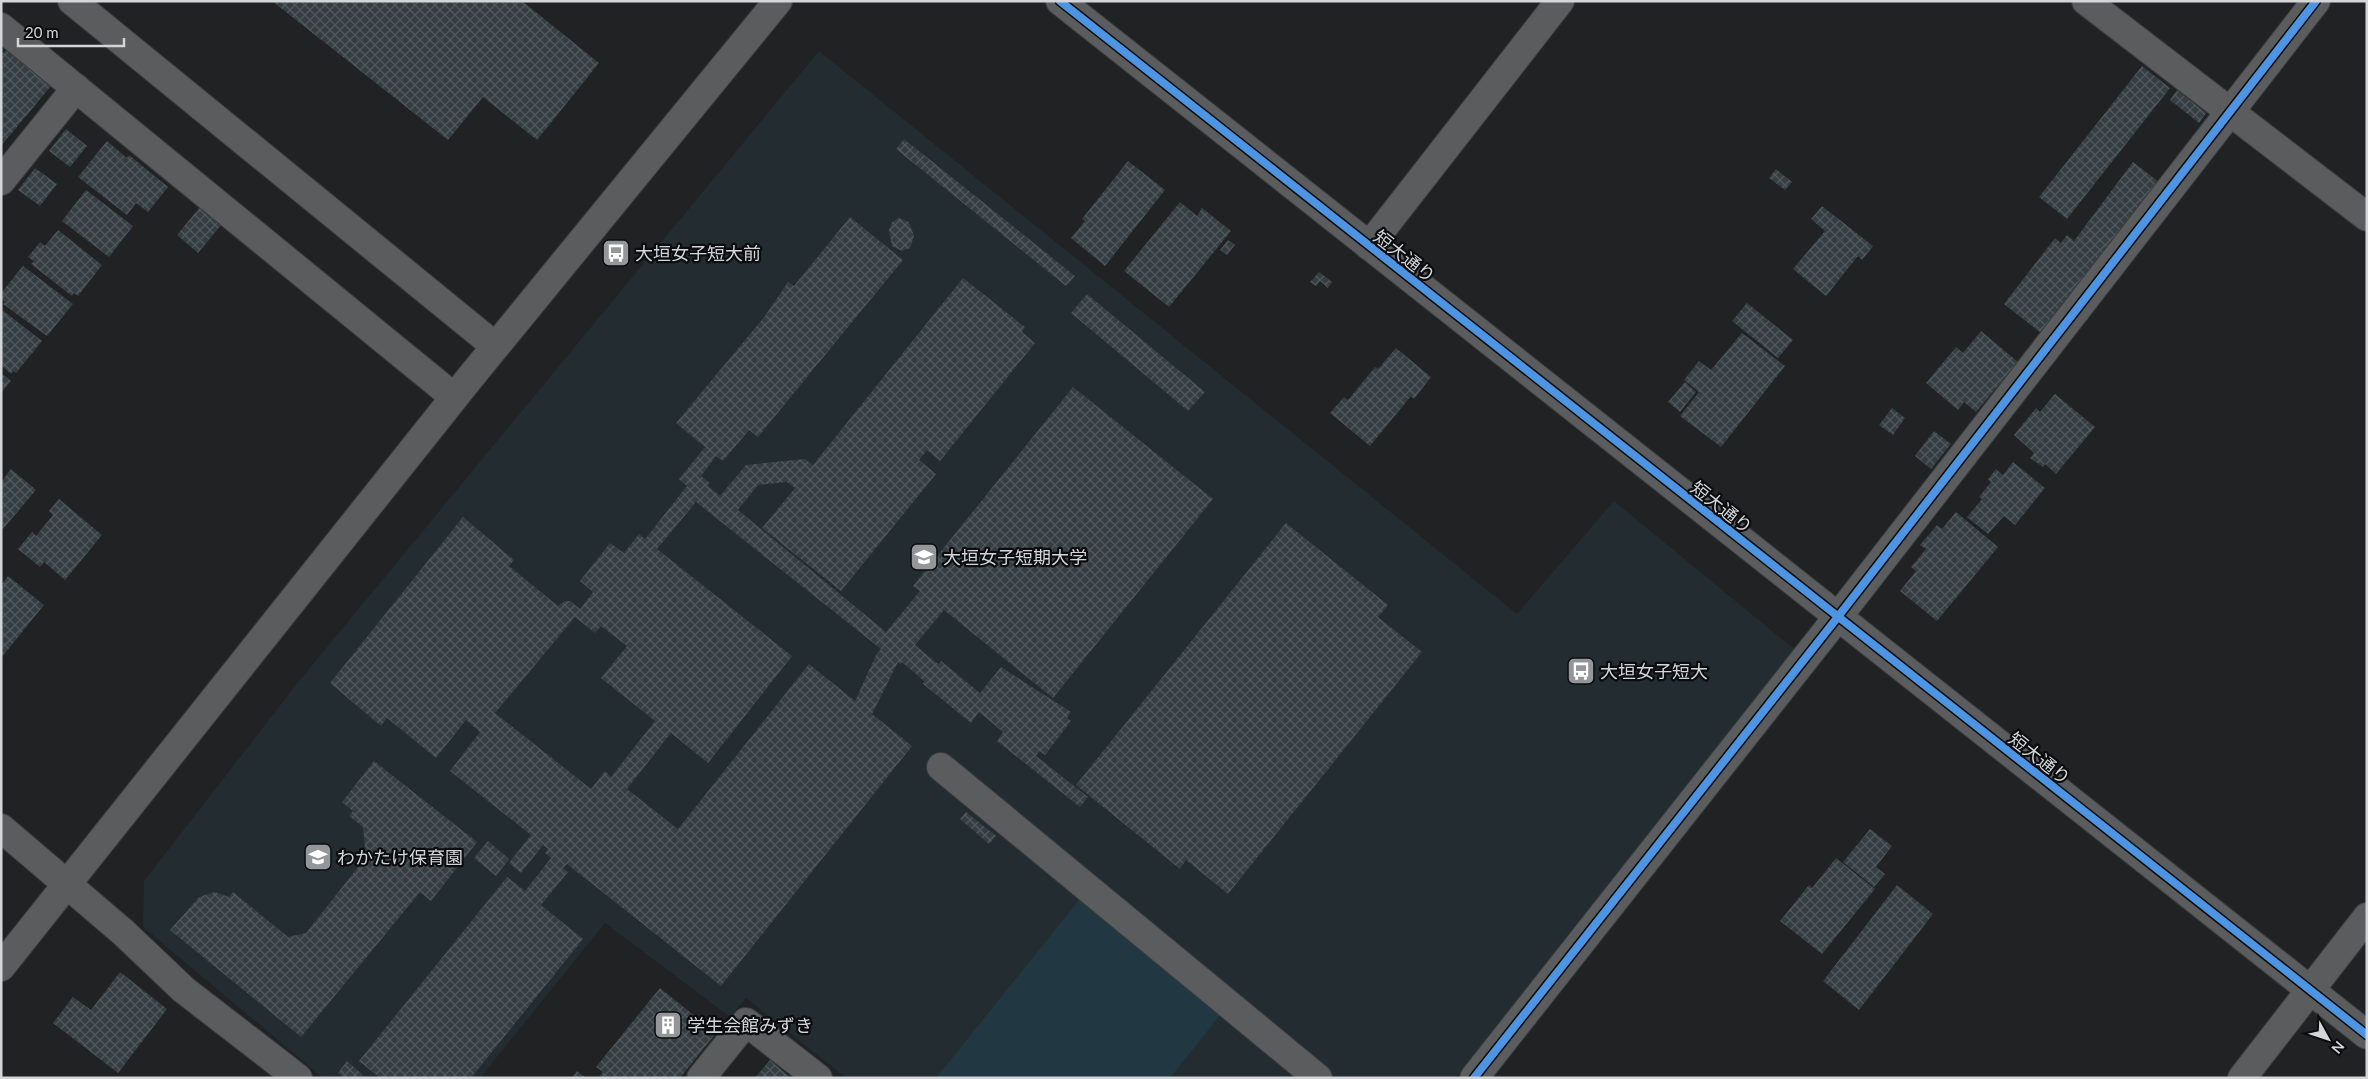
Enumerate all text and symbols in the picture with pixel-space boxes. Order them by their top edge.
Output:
scale bar [18,15,124,47]
text: 20 m [25,23,59,41]
street label: 短大通り [1370,225,1440,287]
bus stop icon: 大垣女子短大前 [601,238,631,268]
place label: 大垣女子短大前 [635,242,761,264]
street label: 短大通り [1687,476,1757,538]
school or university icon: 大垣女子短期大学 [909,542,939,572]
place label: 大垣女子短期大学 [943,546,1087,568]
bus stop icon: 大垣女子短大 [1566,656,1596,686]
place label: 大垣女子短大 [1600,660,1708,682]
street label: 短大通り [2005,727,2075,789]
school or university icon: わかたけ保育園 [303,842,333,872]
place label: わかたけ保育園 [337,846,463,868]
building icon: 学生会館みずき [653,1010,683,1040]
place label: 学生会館みずき [687,1014,813,1036]
north arrow [2303,1014,2353,1064]
text: N [2328,1038,2348,1057]

